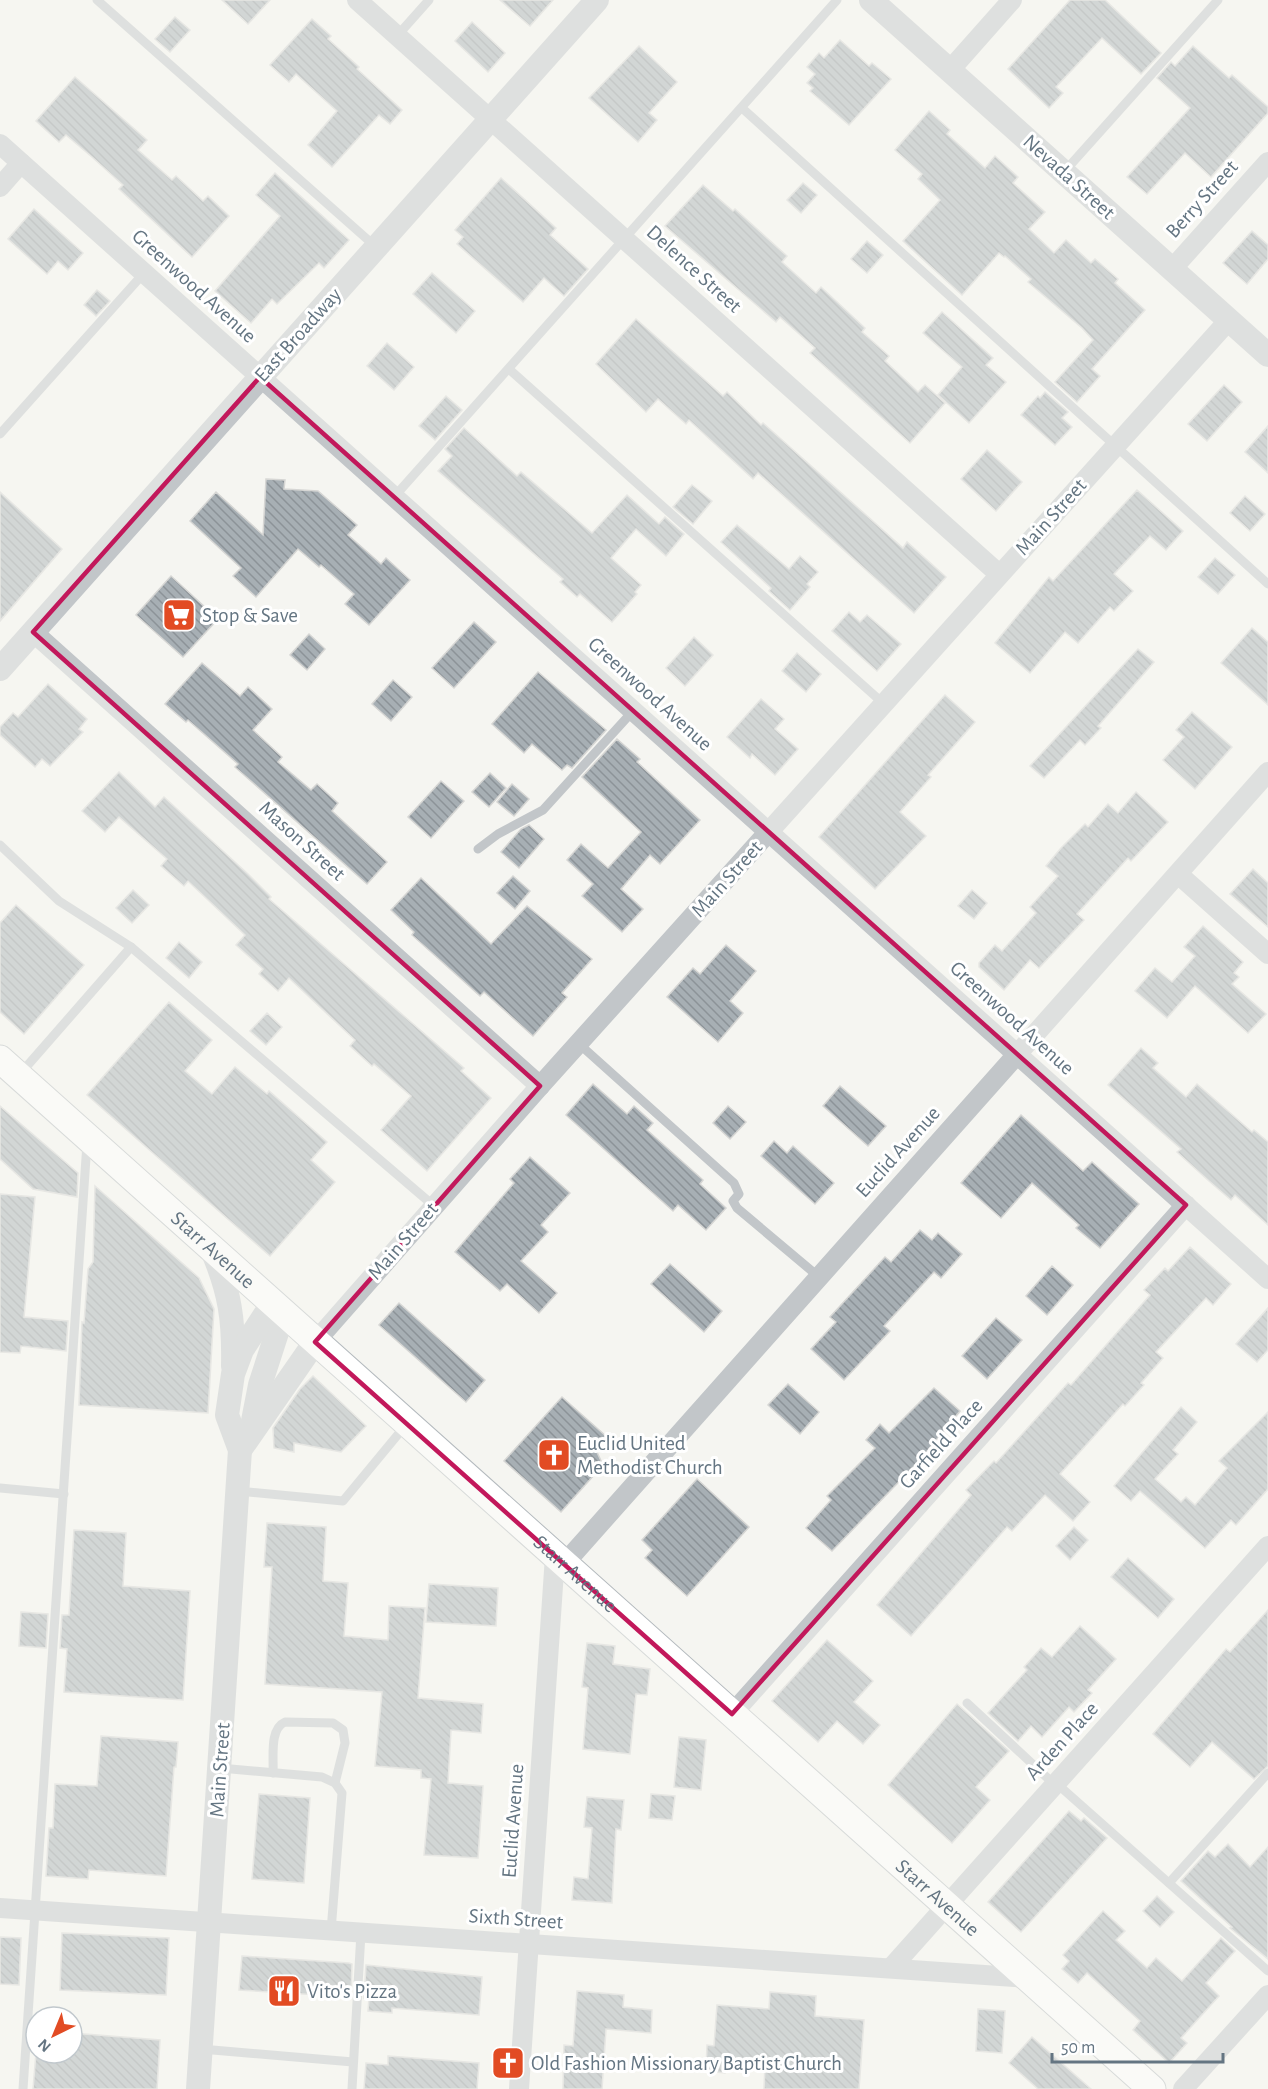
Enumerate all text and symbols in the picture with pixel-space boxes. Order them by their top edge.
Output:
street label: Nevada Street [1019,131,1119,224]
street label: Berry Street [1162,156,1242,242]
street label: Delence Street [643,221,746,317]
street label: Greenwood Avenue [128,225,260,347]
street label: East Broadway [251,284,345,386]
street label: Main Street [1011,475,1091,559]
supermarket icon: Stop & Save [161,597,197,633]
place label: Stop & Save [202,605,298,626]
street label: Greenwood Avenue [584,633,716,755]
street label: Mason Street [255,797,349,885]
street label: Main Street [687,837,767,921]
street label: Greenwood Avenue [946,957,1078,1079]
street label: Euclid Avenue [852,1102,944,1202]
street label: Main Street [364,1198,442,1284]
street label: Starr Avenue [167,1207,259,1292]
street label: Garfield Place [895,1395,987,1493]
place label: Euclid United Methodist Church [577,1433,723,1478]
church icon: Euclid United Methodist Church [536,1437,572,1473]
street label: Starr Avenue [530,1531,621,1616]
street label: Arden Place [1022,1698,1102,1784]
street label: Main Street [206,1722,234,1818]
street label: Euclid Avenue [499,1763,527,1879]
street label: Starr Avenue [892,1855,984,1940]
street label: Sixth Street [468,1905,564,1933]
restaurant icon: Vito's Pizza [266,1973,302,2009]
place label: Vito's Pizza [307,1981,398,2002]
north arrow [24,2005,84,2065]
scale bar [1052,2026,1223,2064]
text: N [35,2036,54,2055]
text: 50 m [1061,2039,1095,2057]
church icon: Old Fashion Missionary Baptist Church [490,2045,526,2081]
place label: Old Fashion Missionary Baptist Church [531,2053,842,2074]

